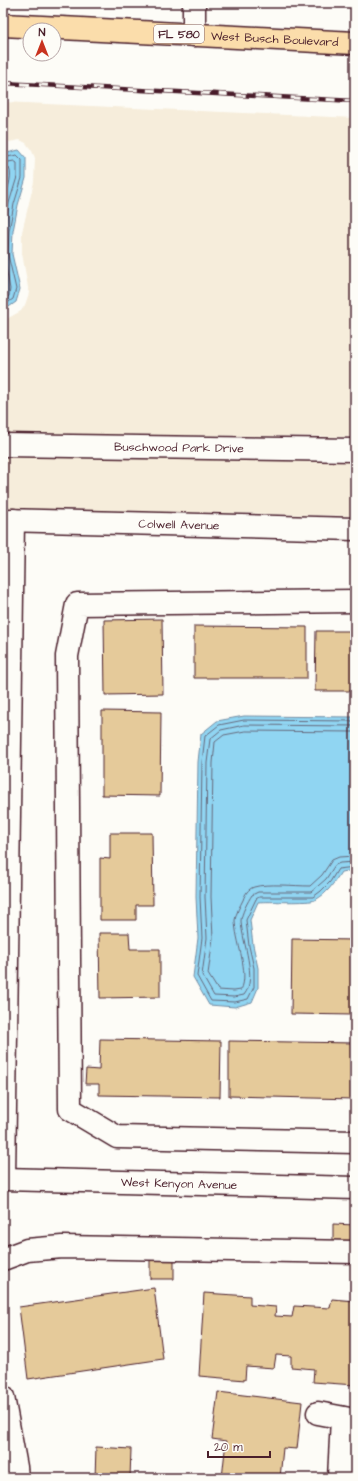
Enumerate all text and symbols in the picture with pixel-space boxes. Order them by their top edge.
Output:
north arrow [22,22,62,62]
text: N [39,25,46,40]
road number: FL 580 [154,25,204,43]
street label: West Busch Boulevard [211,28,339,51]
street label: Buschwood Park Drive [114,439,245,457]
street label: Colwell Avenue [138,515,220,535]
street label: West Kenyon Avenue [121,1174,238,1194]
scale bar [208,1433,270,1459]
text: 20 m [214,1439,243,1456]

